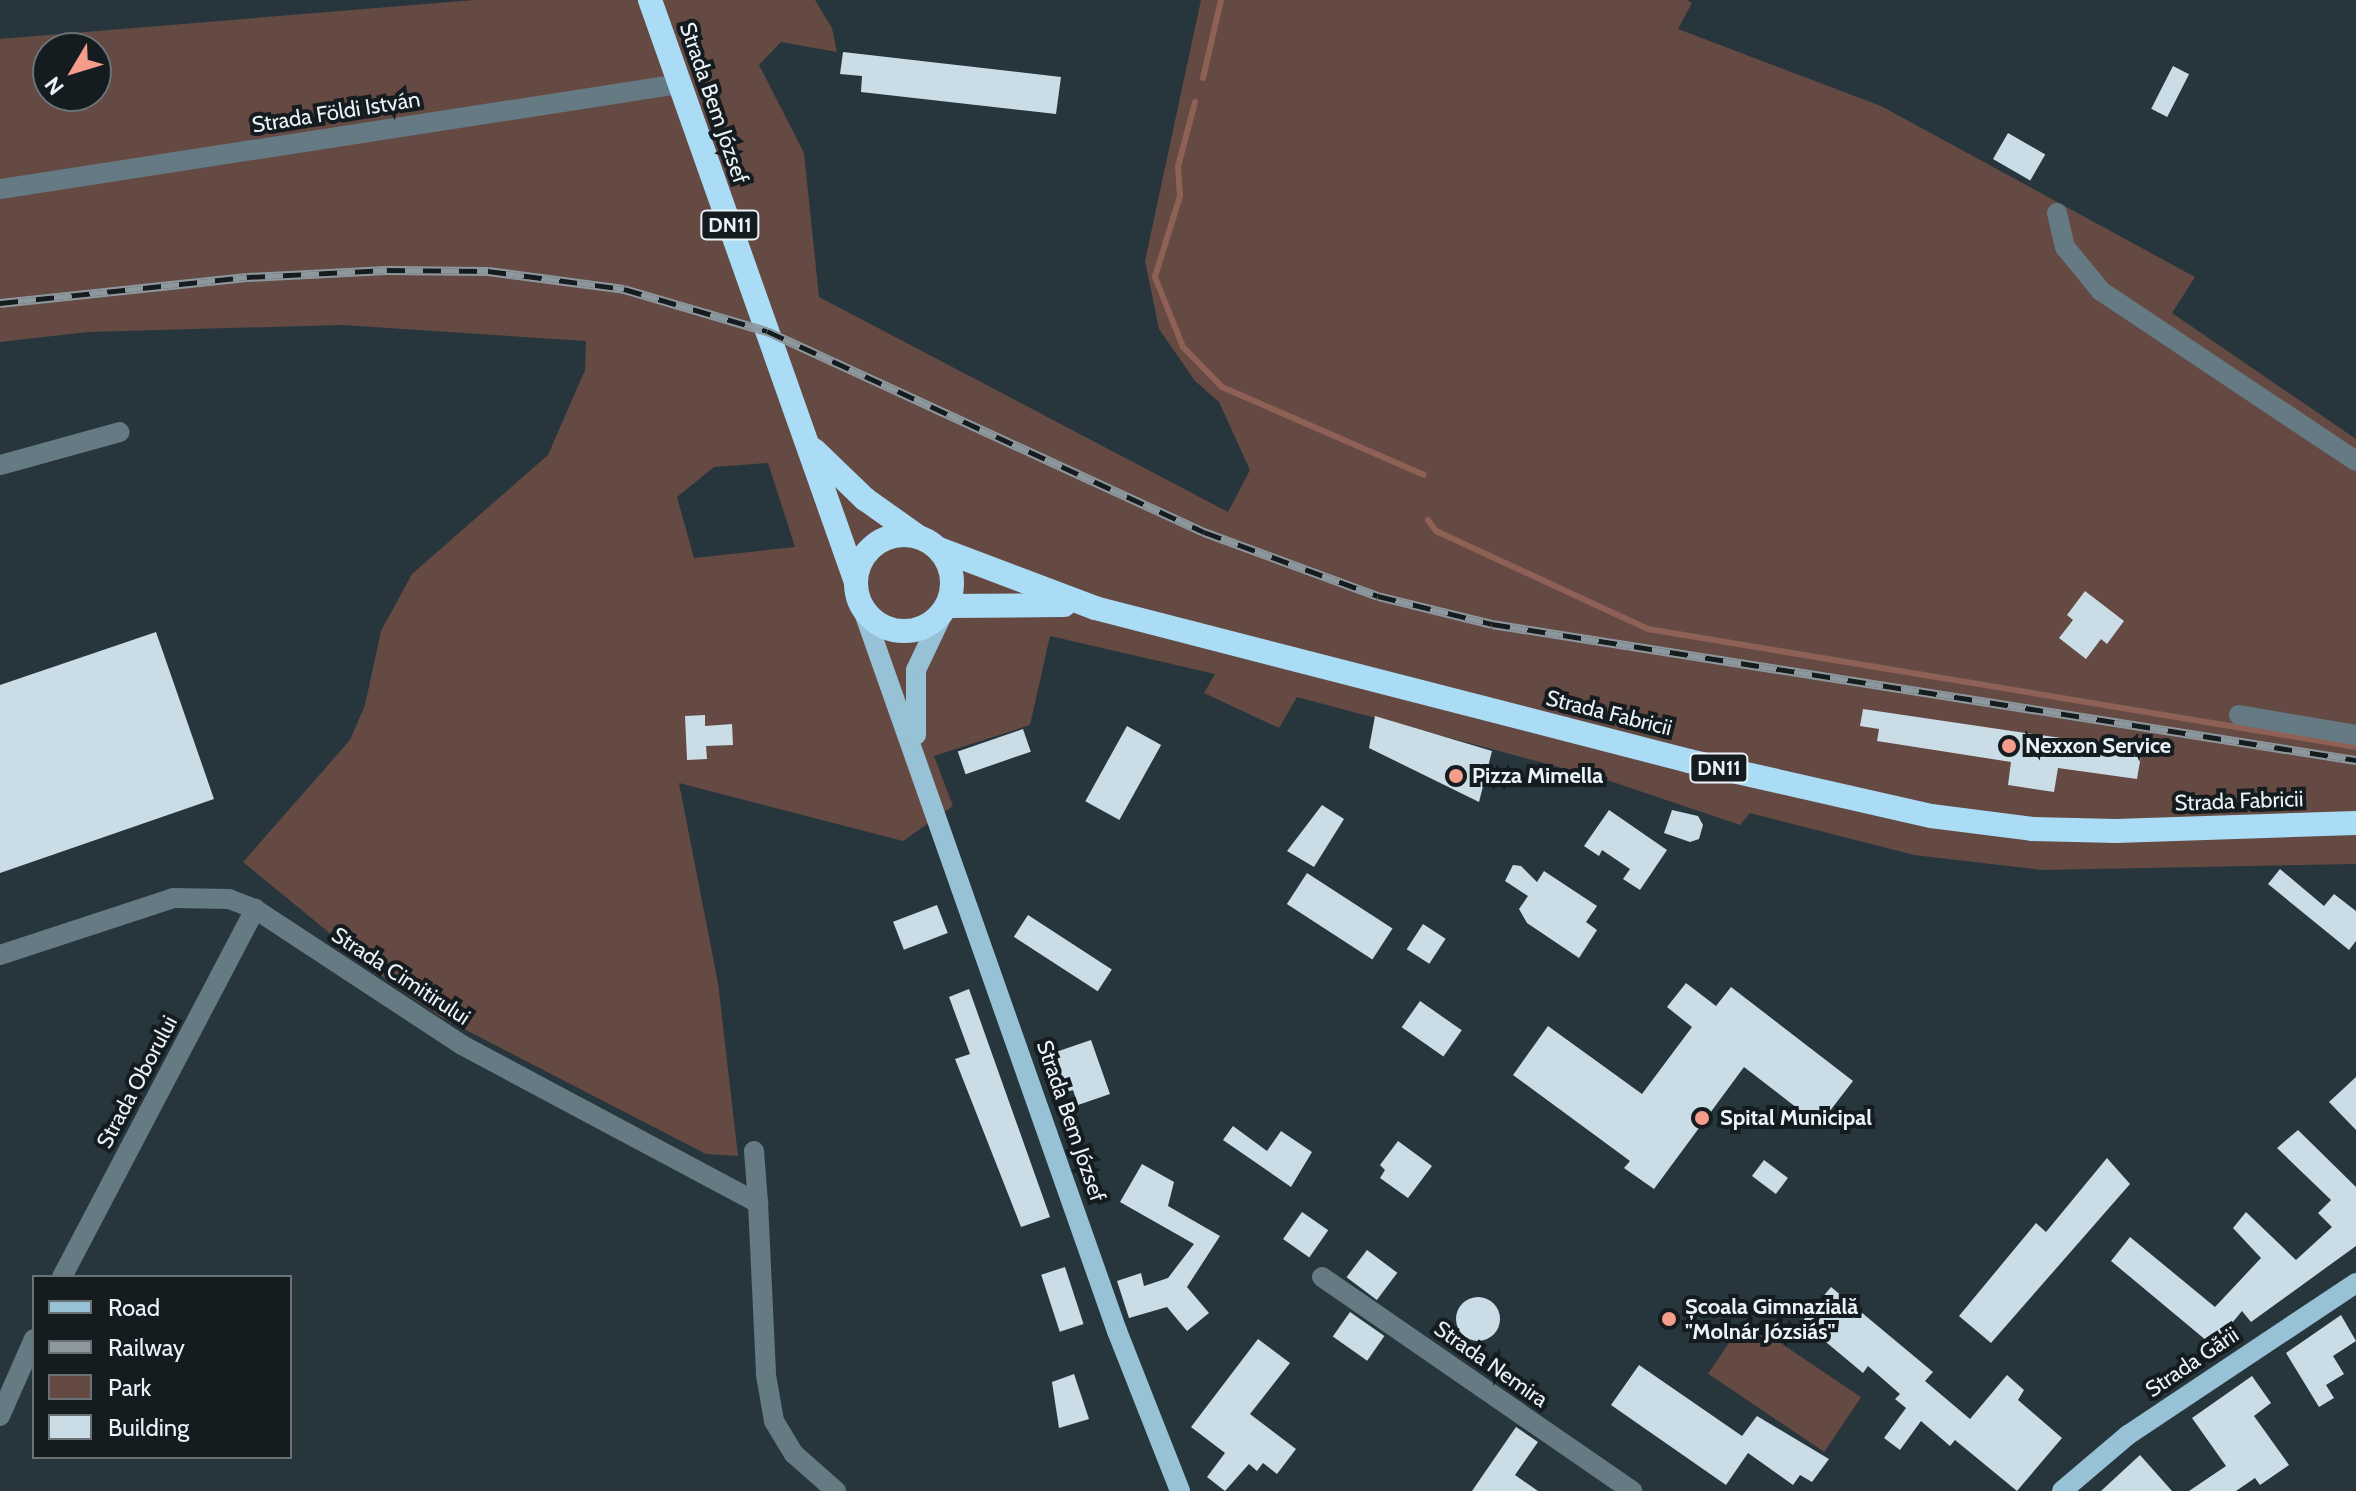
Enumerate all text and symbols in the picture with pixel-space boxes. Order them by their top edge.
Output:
street label: Strada Bem József [674,19,754,187]
north arrow [32,32,112,112]
text: N [39,71,70,100]
street label: Strada Földi István [250,86,422,138]
road number: DN11 [700,209,760,241]
street label: Strada Fabricii [1543,685,1675,741]
place label: Nexxon Service [2025,733,2171,759]
marker: Nexxon Service [2000,737,2018,755]
road number: DN11 [1689,752,1749,784]
place label: Pizza Mimella [1472,763,1603,789]
marker: Pizza Mimella [1447,767,1465,785]
street label: Strada Fabricii [2174,786,2304,816]
street label: Strada Cimitirului [327,921,475,1031]
street label: Strada Oborului [91,1011,183,1153]
street label: Strada Bem József [1031,1037,1111,1205]
place label: Spital Municipal [1720,1105,1872,1131]
marker: Spital Municipal [1691,1107,1713,1129]
legend [32,1275,292,1459]
text: Road [108,1293,160,1322]
place label: Școala Gimnazială "Molnár Józsiás" [1685,1293,1858,1344]
marker: Școala Gimnazială "Molnár Józsiás" [1660,1310,1678,1328]
street label: Strada Nemira [1429,1315,1553,1413]
street label: Strada Gării [2140,1321,2244,1403]
text: Railway [108,1333,185,1362]
text: Park [108,1373,151,1402]
text: Building [108,1413,189,1442]

